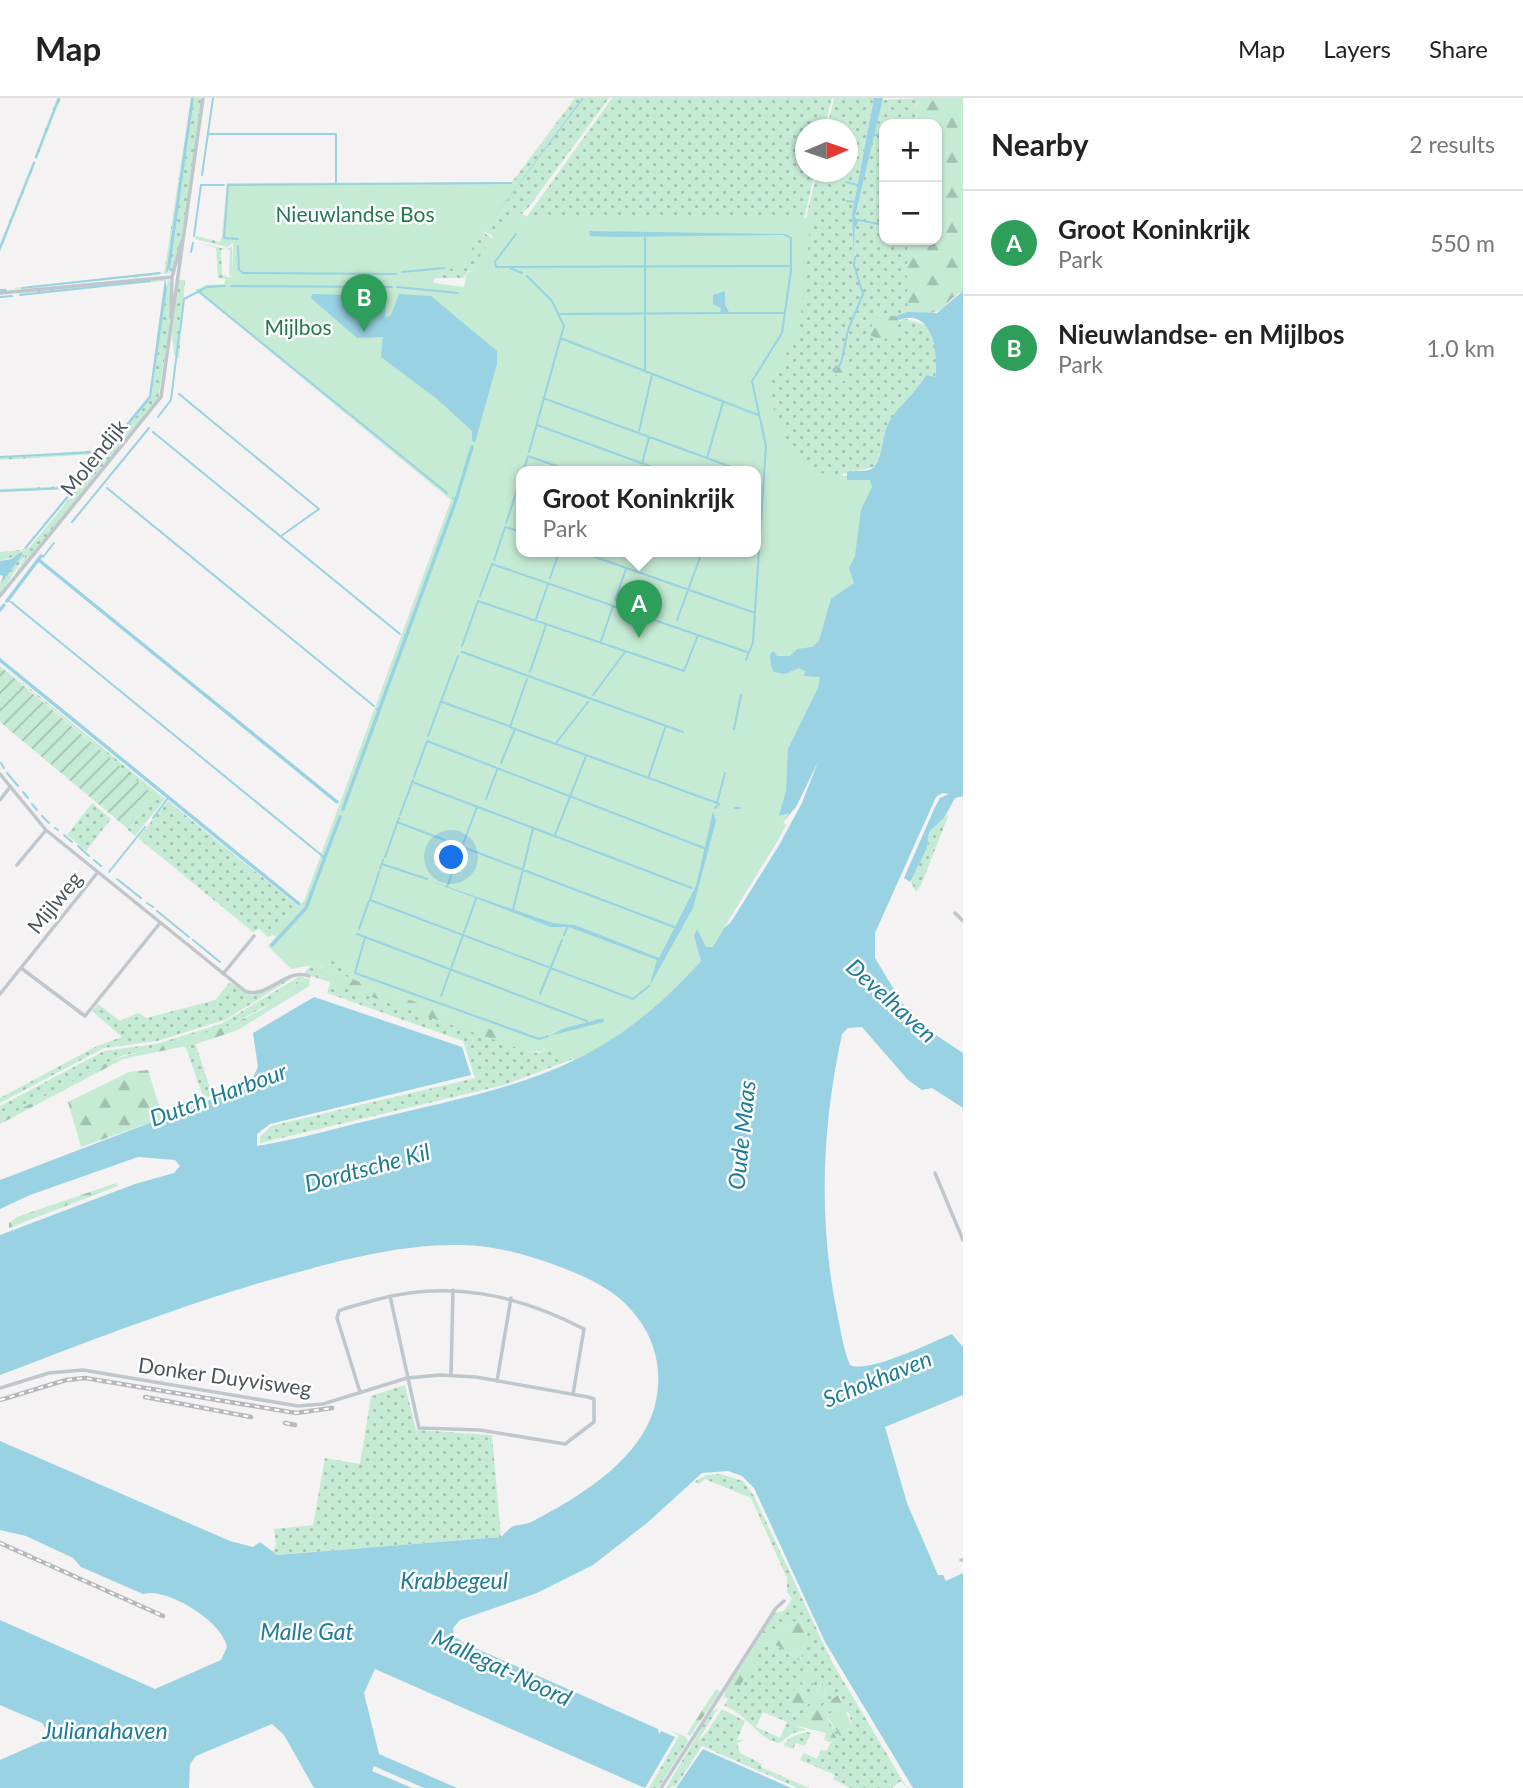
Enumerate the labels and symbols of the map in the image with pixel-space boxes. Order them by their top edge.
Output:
north arrow [795,119,858,182]
park label: Nieuwlandse Bos [275,201,435,226]
pin: B [341,274,387,332]
park label: Mijlbos [264,314,332,339]
street label: Molendijk [55,413,132,500]
pin: A [616,580,662,638]
your location [434,840,468,874]
street label: Mijlweg [21,866,87,938]
water label: Develhaven [841,952,943,1048]
water label: Dutch Harbour [146,1056,292,1132]
water label: Oude Maas [721,1079,761,1191]
water label: Dordtsche Kil [301,1137,433,1197]
water label: Schokhaven [818,1343,936,1413]
street label: Donker Duyvisweg [137,1351,313,1401]
water label: Krabbegeul [400,1566,508,1594]
water label: Malle Gat [260,1617,354,1645]
water label: Mallegat-Noord [428,1622,576,1712]
water label: Julianahaven [41,1716,168,1744]

